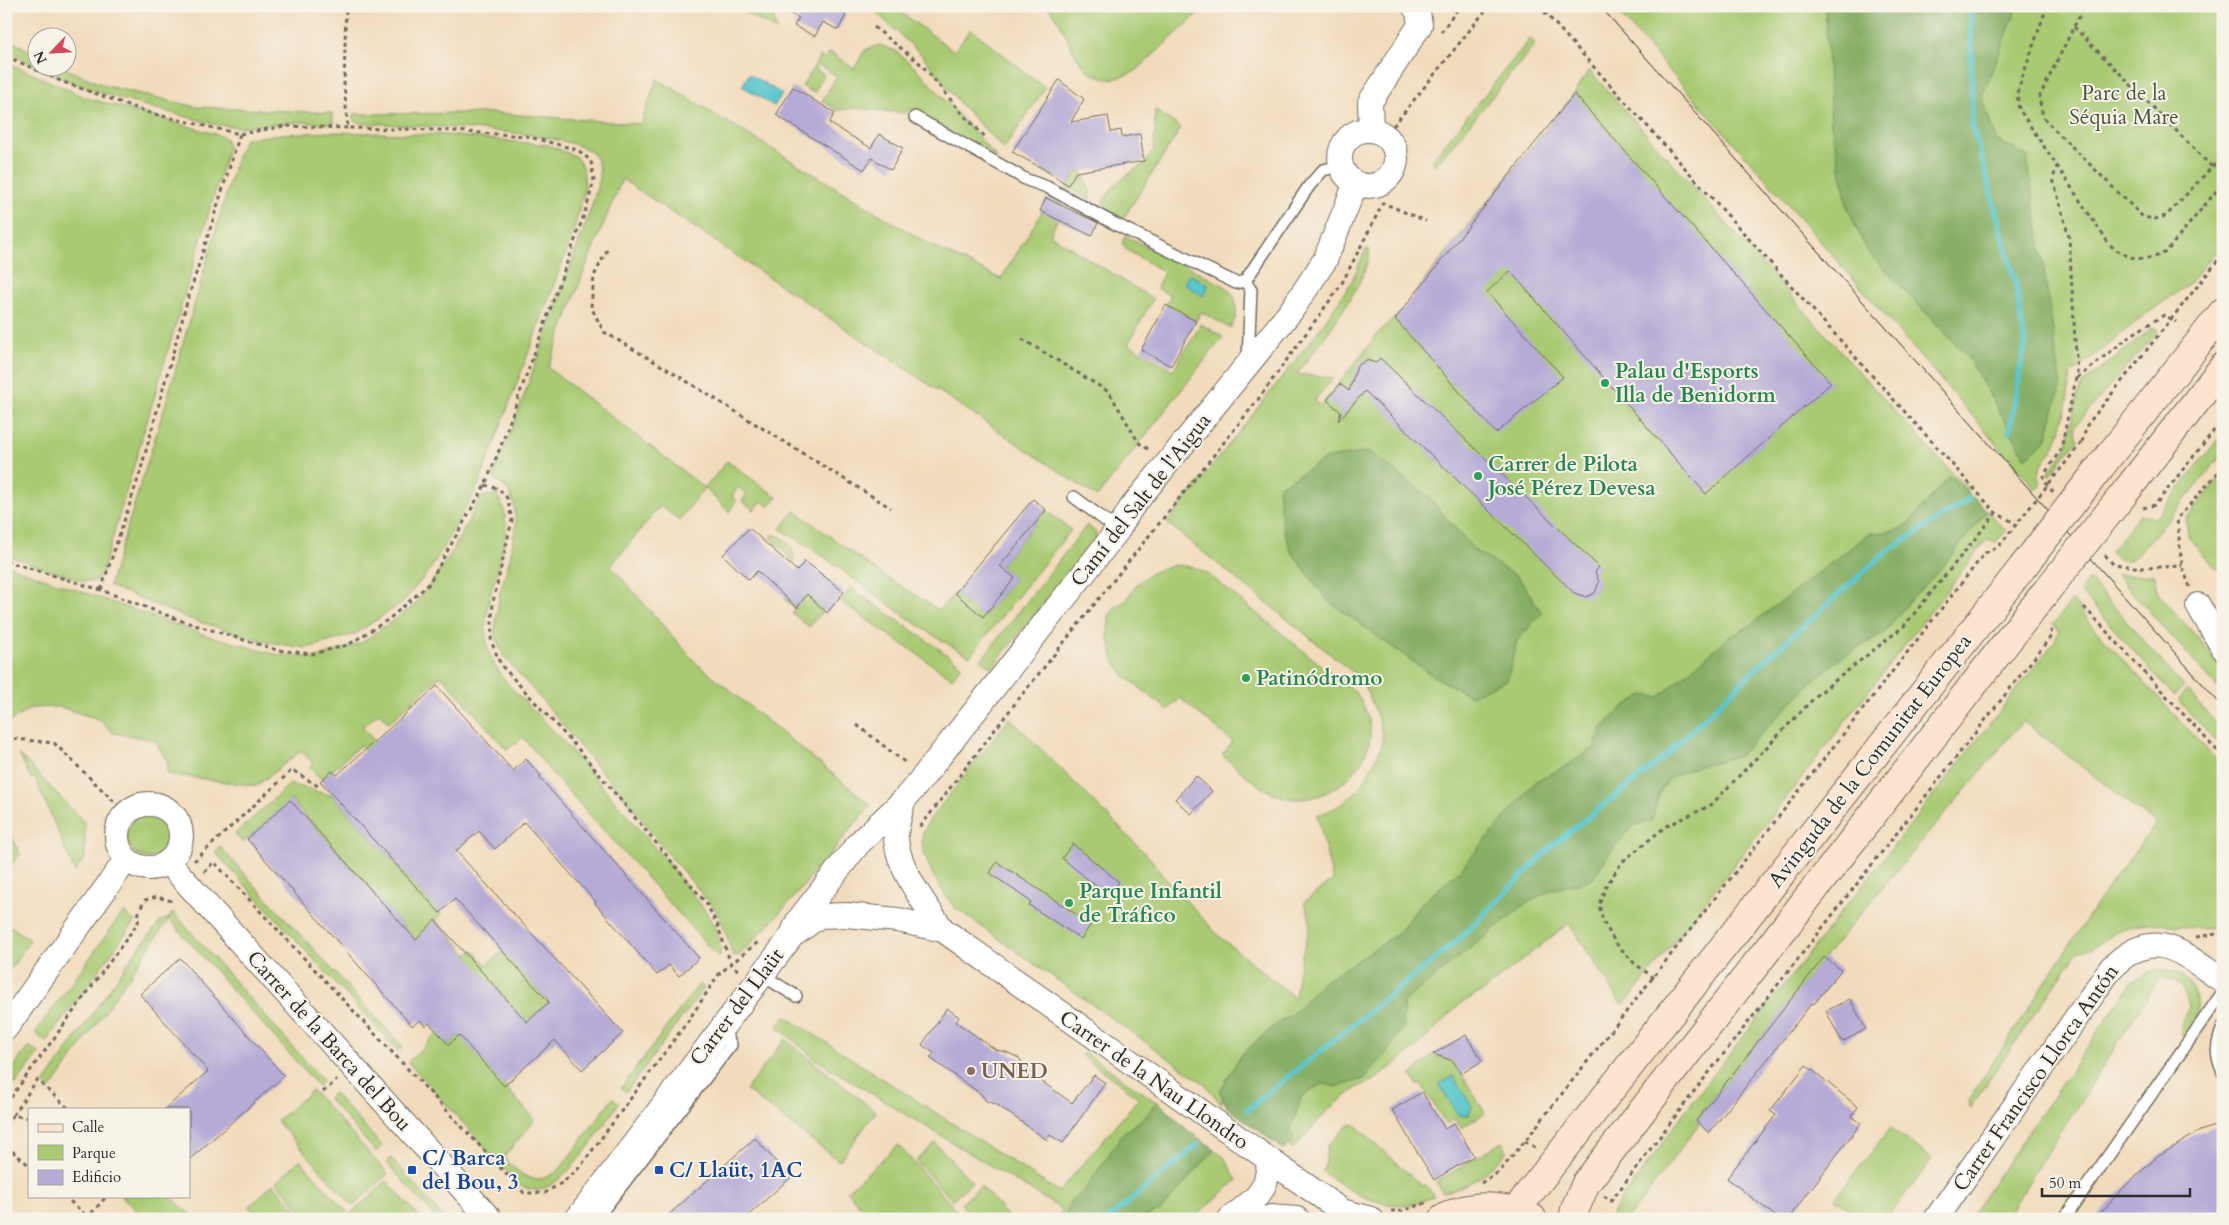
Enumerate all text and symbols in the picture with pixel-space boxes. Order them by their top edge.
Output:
north arrow [28,28,78,78]
text: N [29,48,52,67]
park label: Parc de la Séquia Mare [2069,79,2179,132]
place label: Palau d'Esports Illa de Benidorm [1615,357,1777,410]
marker: Palau d'Esports Illa de Benidorm [1599,377,1611,389]
street label: Camí del Salt de l'Aigua [1064,407,1218,593]
place label: Carrer de Pilota José Pérez Devesa [1485,450,1656,503]
marker: Carrer de Pilota José Pérez Devesa [1472,470,1484,482]
street label: Avinguda de la Comunitat Europea [1762,628,1978,894]
place label: Patinódromo [1256,664,1383,693]
marker: Patinódromo [1240,672,1252,684]
place label: Parque Infantil de Tráfico [1079,877,1222,930]
marker: Parque Infantil de Tráfico [1063,897,1075,909]
street label: Carrer del Llaüt [683,942,791,1072]
street label: Carrer de la Barca del Bou [240,944,418,1138]
street label: Carrer Francisco Llorca Antón [1946,959,2126,1197]
street label: Carrer de la Nau Llondro [1053,1003,1255,1157]
place label: UNED [981,1057,1048,1086]
marker: UNED [965,1065,977,1077]
legend [28,1108,190,1198]
text: Calle [72,1117,105,1137]
text: Parque [72,1143,116,1163]
place label: C/ Barca del Bou, 3 [422,1144,518,1197]
place label: C/ Llaüt, 1AC [669,1156,803,1185]
marker: C/ Barca del Bou, 3 [406,1164,418,1176]
marker: C/ Llaüt, 1AC [653,1164,665,1176]
scale bar [2042,1165,2189,1197]
text: Edificio [72,1167,121,1187]
text: 50 m [2049,1173,2081,1193]

